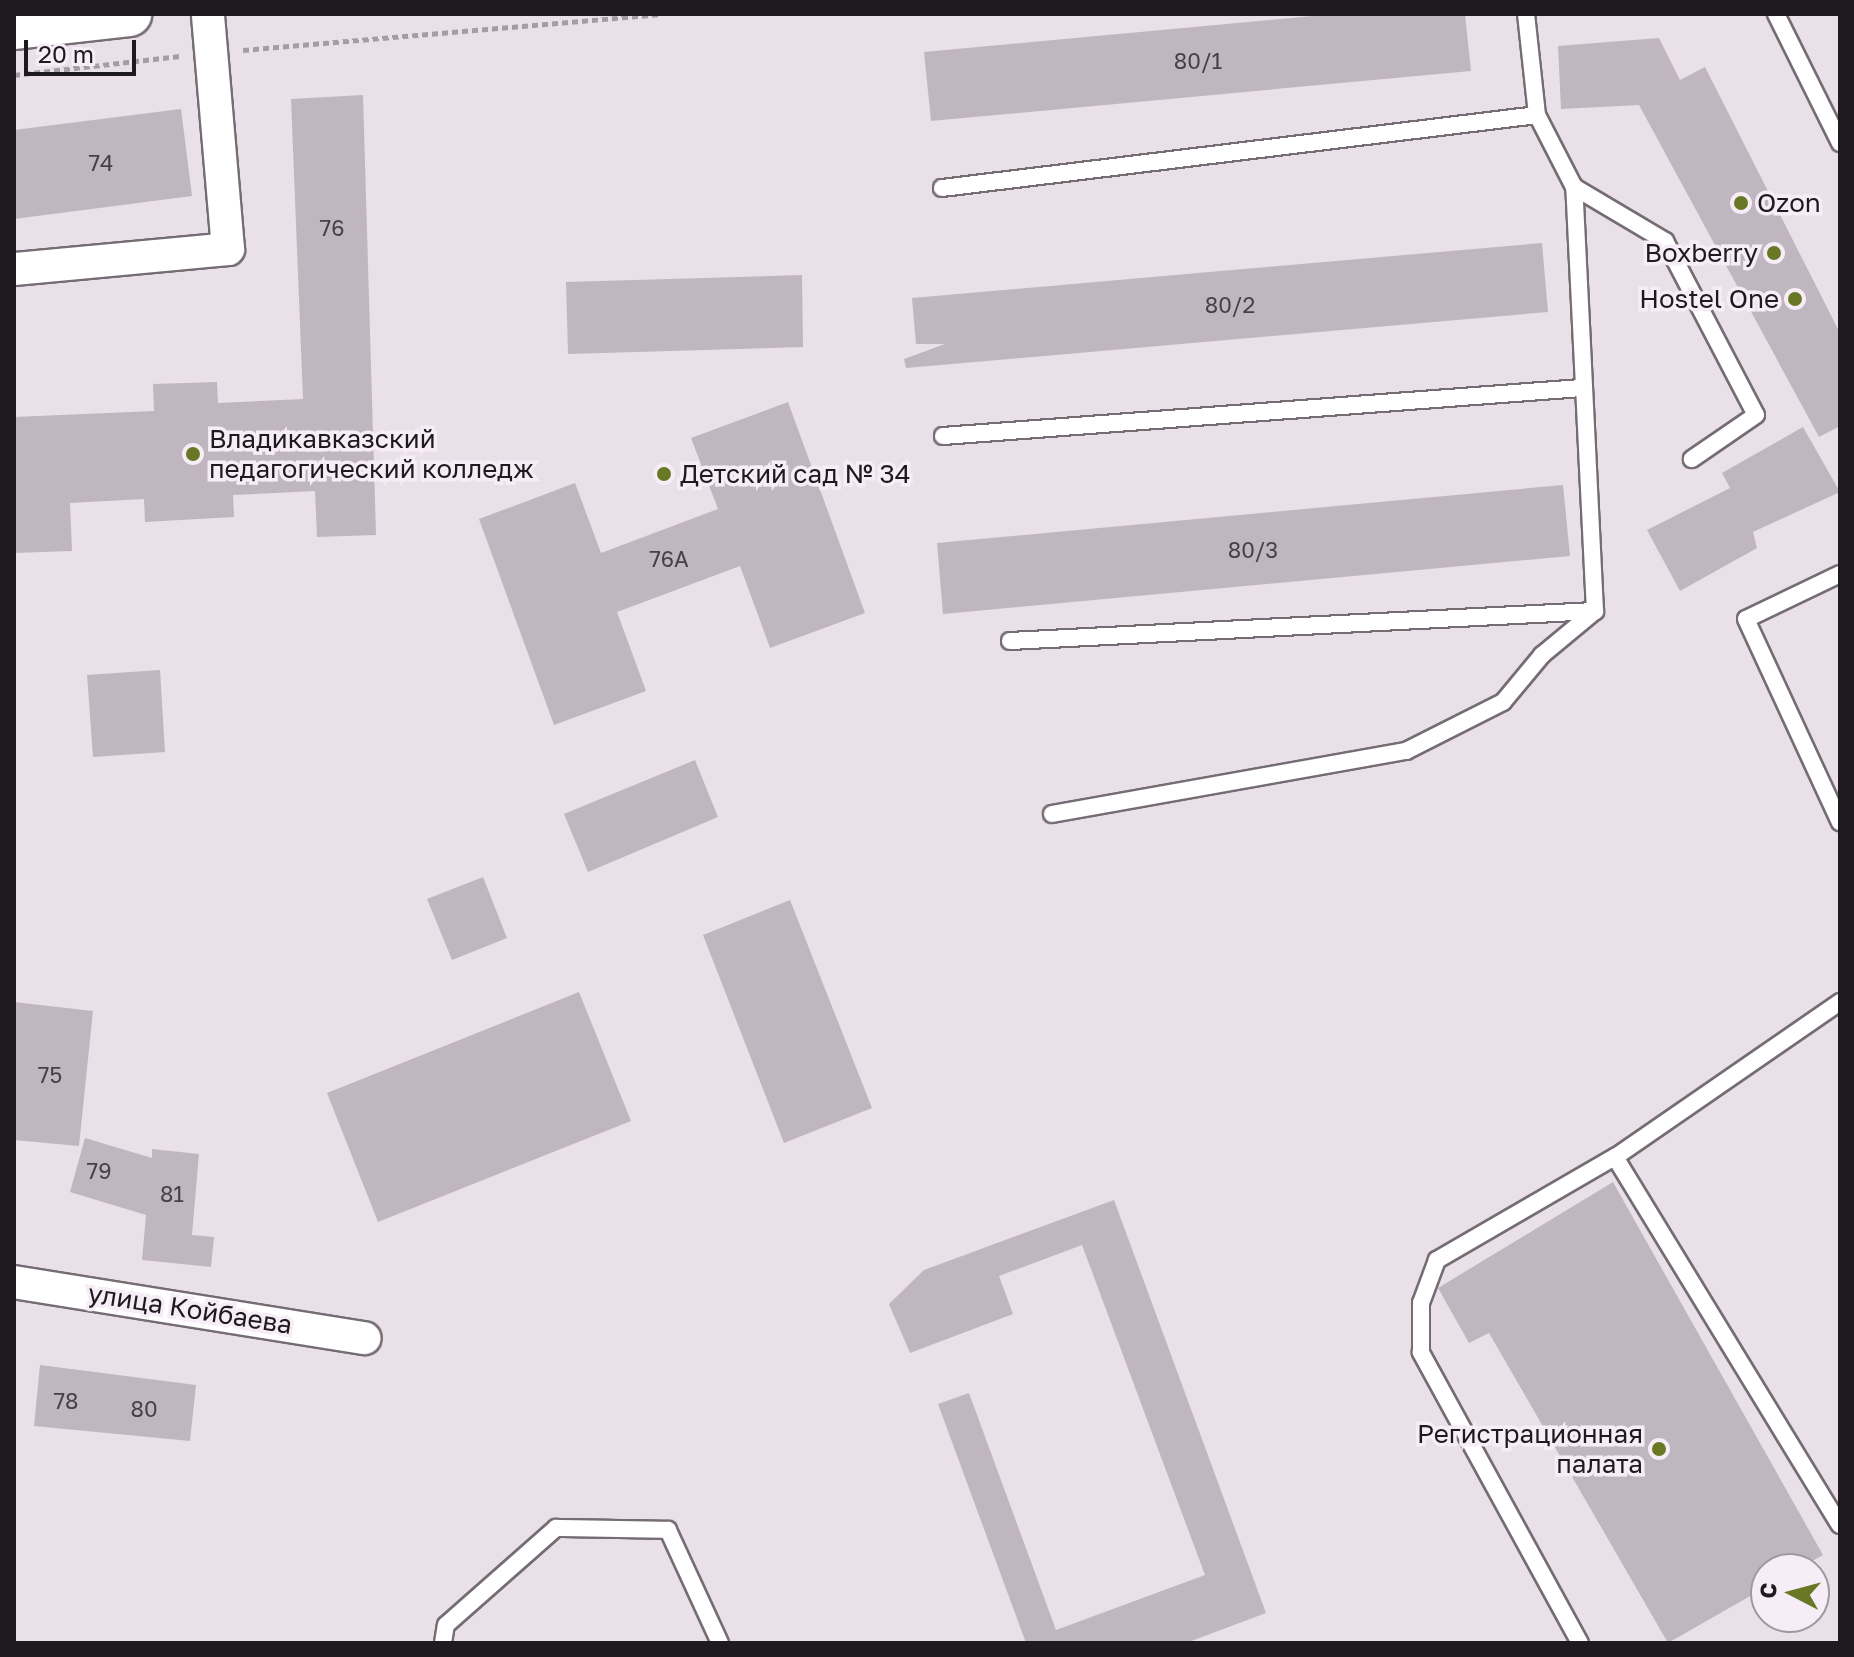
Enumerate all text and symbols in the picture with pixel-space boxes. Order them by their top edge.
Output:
scale bar [28,24,140,74]
text: 20 m [38,39,94,68]
house number: 80/1 [1174,48,1222,74]
house number: 74 [88,150,114,176]
place label: Ozon [1757,187,1821,219]
marker: Ozon [1732,194,1750,212]
house number: 76 [320,215,344,241]
place label: Boxberry [1645,237,1758,269]
marker: Boxberry [1765,244,1783,262]
place label: Hostel One [1639,283,1779,315]
marker: Hostel One [1786,290,1804,308]
house number: 80/2 [1205,292,1255,318]
place label: Владикавказский педагогический колледж [209,423,534,484]
marker: Владикавказский педагогический колледж [184,445,202,463]
place label: Детский сад № 34 [680,458,910,490]
marker: Детский сад № 34 [655,465,673,483]
house number: 80/3 [1228,537,1278,563]
house number: 76А [649,546,689,572]
house number: 75 [38,1062,62,1088]
house number: 79 [87,1158,111,1184]
house number: 81 [160,1181,184,1207]
street label: улица Койбаева [86,1277,294,1341]
house number: 78 [53,1388,79,1414]
house number: 80 [130,1396,158,1422]
place label: Регистрационная палата [1417,1418,1643,1480]
marker: Регистрационная палата [1650,1440,1668,1458]
north arrow [1750,1553,1830,1633]
text: С [1753,1581,1782,1600]

